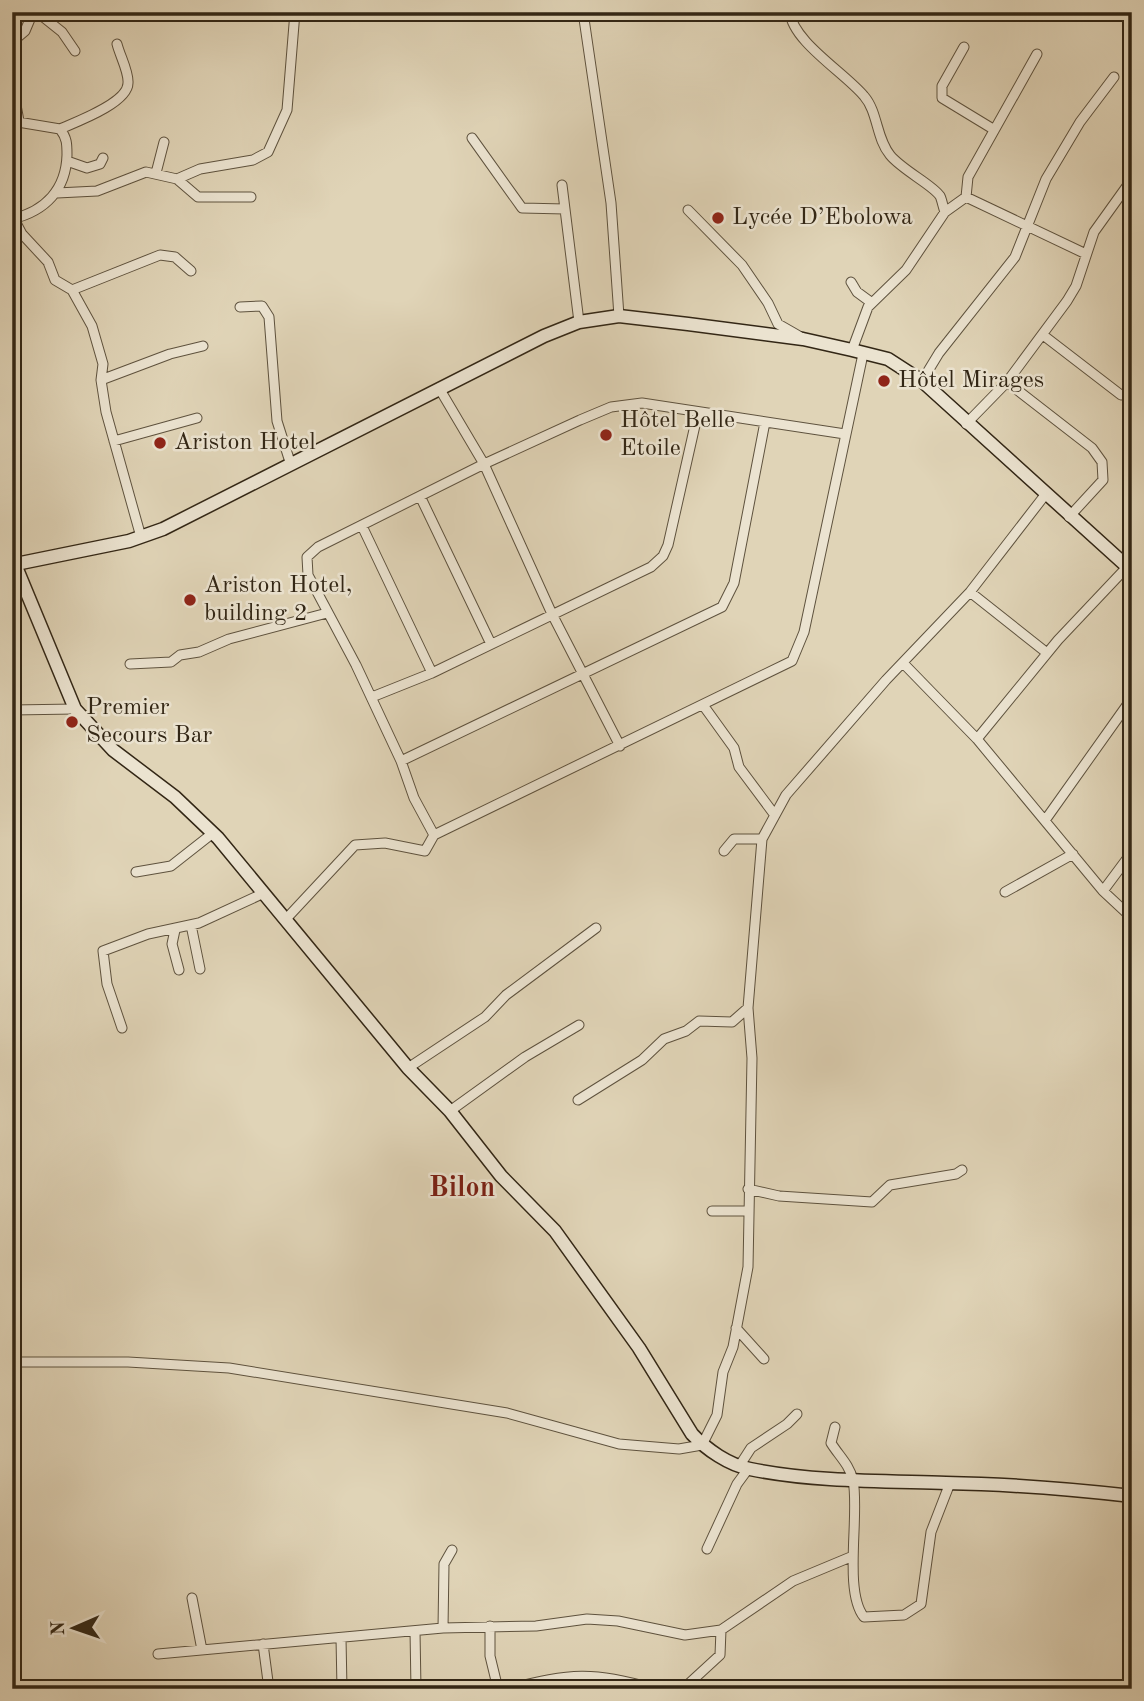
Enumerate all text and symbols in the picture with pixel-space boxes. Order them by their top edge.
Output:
place label: Lycée D’Ebolowa [732,206,913,230]
marker: Lycée D’Ebolowa [710,210,726,226]
place label: Hôtel Mirages [898,369,1044,393]
marker: Hôtel Mirages [876,373,892,389]
place label: Hôtel Belle Etoile [620,409,735,461]
marker: Hôtel Belle Etoile [598,427,614,443]
place label: Ariston Hotel [174,431,316,455]
marker: Ariston Hotel [152,435,168,451]
place label: Ariston Hotel, building 2 [204,574,353,626]
marker: Ariston Hotel, building 2 [182,592,198,608]
place label: Premier Secours Bar [86,696,212,748]
marker: Premier Secours Bar [64,714,80,730]
district label: Bilon [429,1175,495,1203]
north arrow [38,1592,108,1662]
text: N [50,1620,69,1636]

